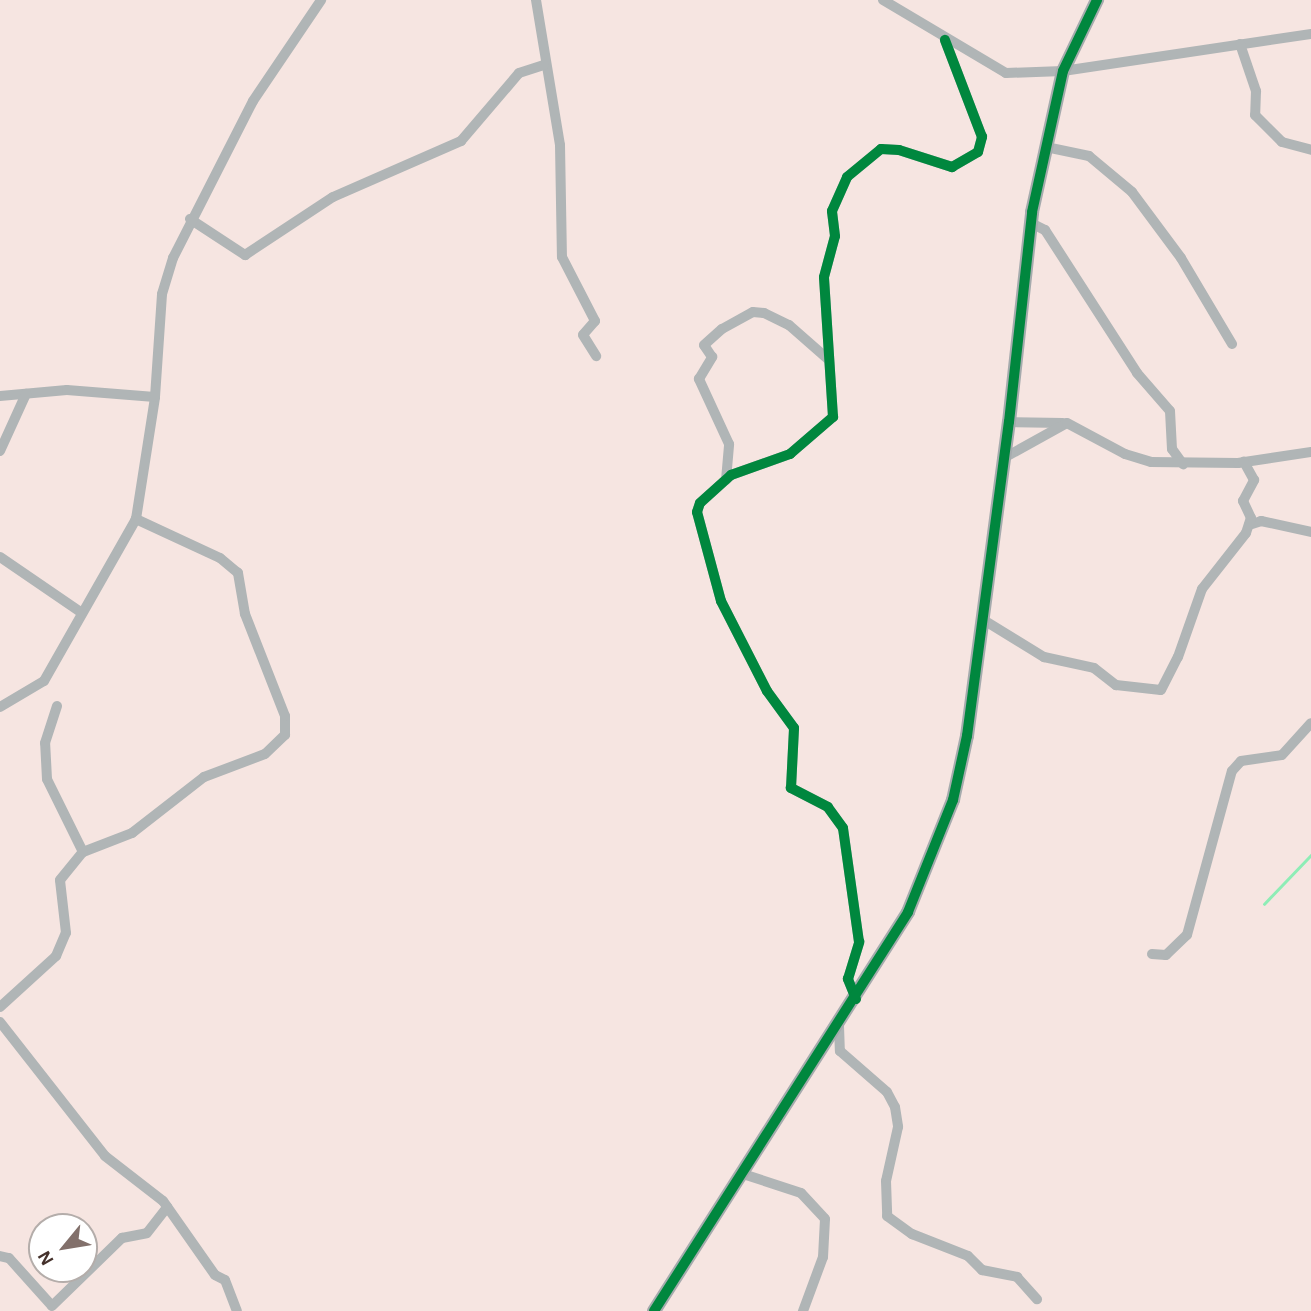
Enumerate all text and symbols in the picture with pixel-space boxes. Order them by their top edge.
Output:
north arrow [28,1213,98,1283]
text: N [35,1247,58,1268]

